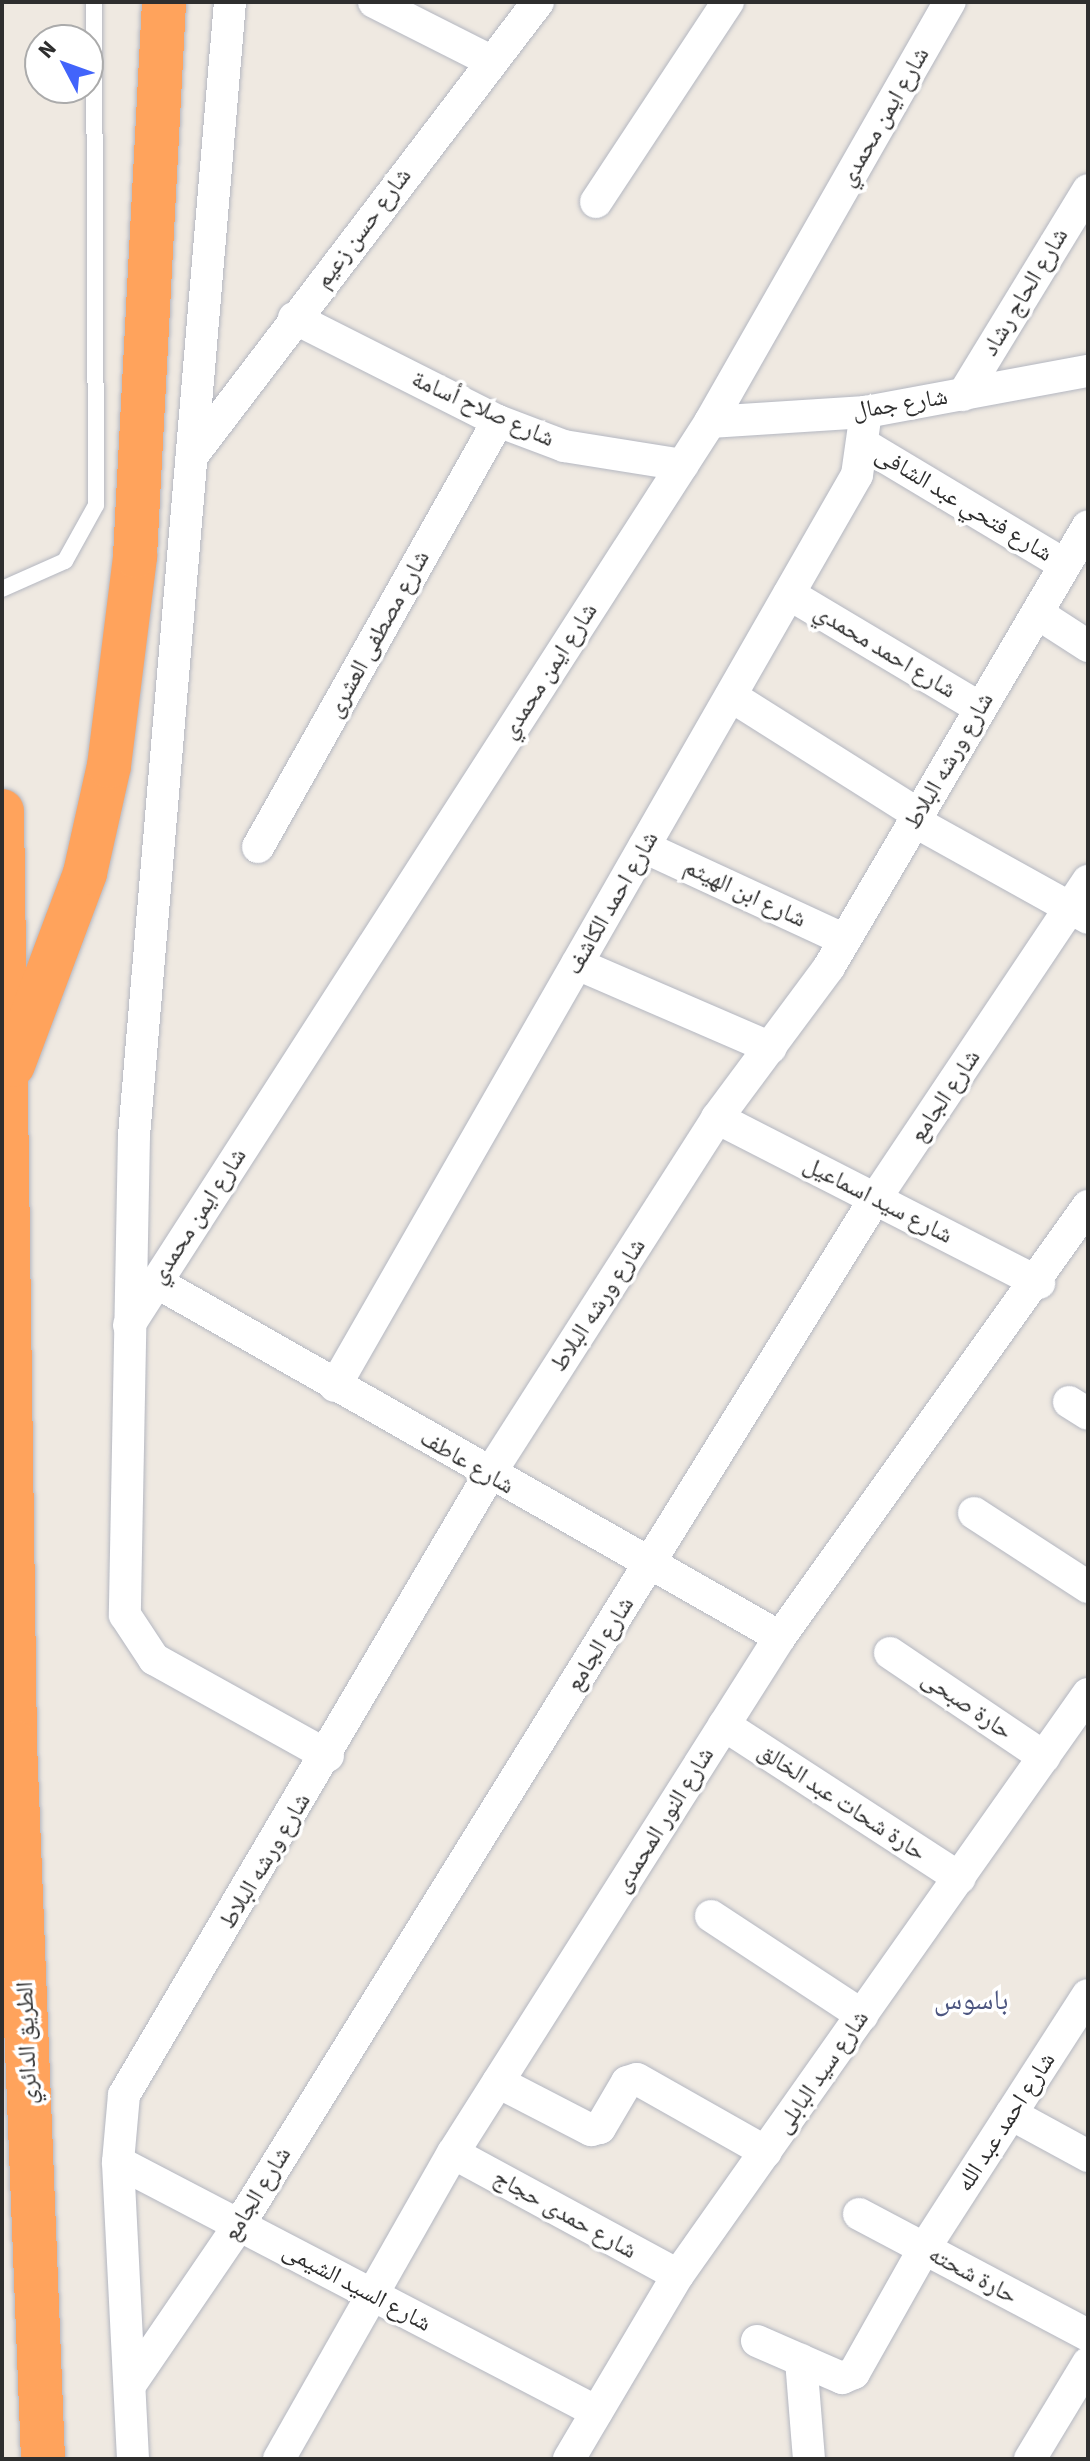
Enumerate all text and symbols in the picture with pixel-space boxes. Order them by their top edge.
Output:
north arrow [24,24,104,104]
text: N [31,34,64,66]
street label: شارع ايمن محمدي [832,42,936,192]
street label: شارع حسن زعيم [308,162,418,294]
street label: شارع الحاج رشاد [975,223,1075,361]
street label: شارع صلاح أسامة [407,365,559,453]
street label: شارع جمال [850,382,950,426]
street label: شارع فتحي عبد الشافى [870,440,1058,568]
street label: شارع مصطفى العشرى [320,545,436,723]
street label: شارع احمد محمدي [809,597,961,705]
street label: شارع ايمن محمدي [494,598,604,744]
street label: شارع ورشه البلاط [898,687,1000,835]
street label: شارع احمد الكاشف [559,826,665,980]
street label: شارع ابن الهيثم [679,852,811,934]
street label: شارع الجامع [904,1044,986,1148]
street label: شارع ايمن محمدي [143,1143,253,1289]
street label: شارع سيد اسماعيل [799,1150,957,1250]
street label: شارع ورشه البلاط [544,1233,652,1377]
street label: شارع عاطف [415,1424,519,1500]
street label: شارع الجامع [560,1592,640,1696]
street label: حارة صبحى [916,1664,1018,1746]
street label: حارة شحات عبد الخالق [752,1737,932,1867]
street label: شارع النور المحمدى [608,1742,720,1898]
street label: شارع ورشه البلاط [213,1788,317,1934]
street label: الطريق الدائري [10,1981,44,2105]
district label: باسوس [934,1983,1008,2017]
street label: شارع سيد البابلى [769,2005,875,2139]
street label: شارع احمد عبد الله [950,2047,1062,2197]
street label: شارع الجامع [217,2142,297,2246]
street label: شارع حمدى حجاج [488,2163,642,2265]
street label: شارع السيد الشيمى [278,2236,436,2338]
street label: حارة شحته [924,2240,1022,2310]

